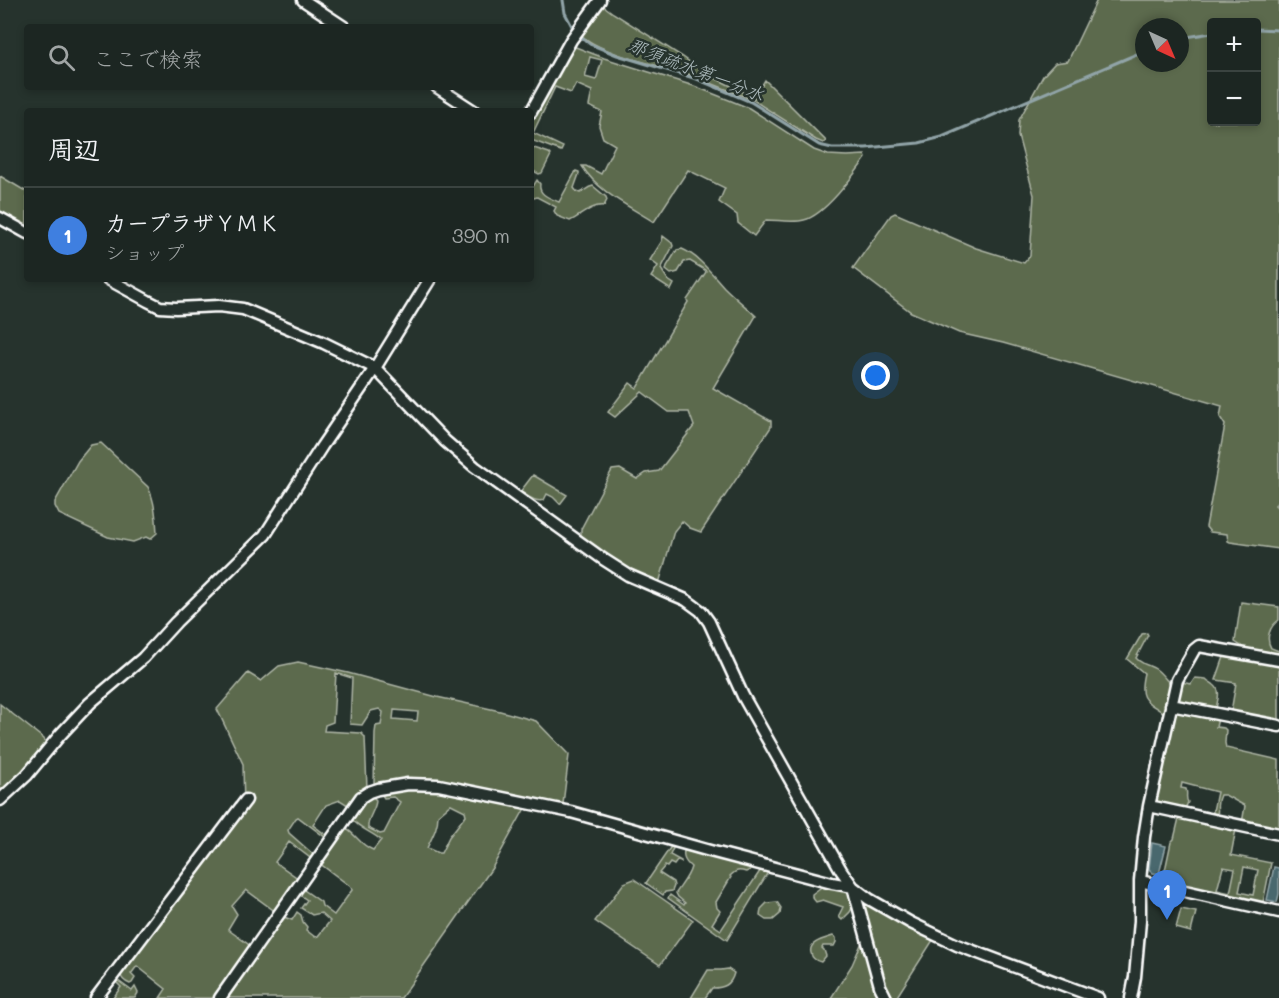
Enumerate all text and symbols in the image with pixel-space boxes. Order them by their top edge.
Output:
north arrow [1135,18,1189,72]
map controls [1207,18,1261,126]
button: + [1207,18,1261,72]
search box [24,24,534,90]
water label: 那須疏水第一分水 [625,32,768,106]
icon: search [45,41,78,74]
text: ここで検索 [93,44,203,73]
button: − [1207,72,1261,126]
text: 周辺 [48,132,100,166]
text: カープラザＹＭＫ [105,208,280,237]
text: 1 [63,222,72,248]
text: 390 m [452,222,510,248]
text: ショップ [105,239,184,265]
your location [861,361,890,390]
pin: 1 [1148,870,1186,920]

